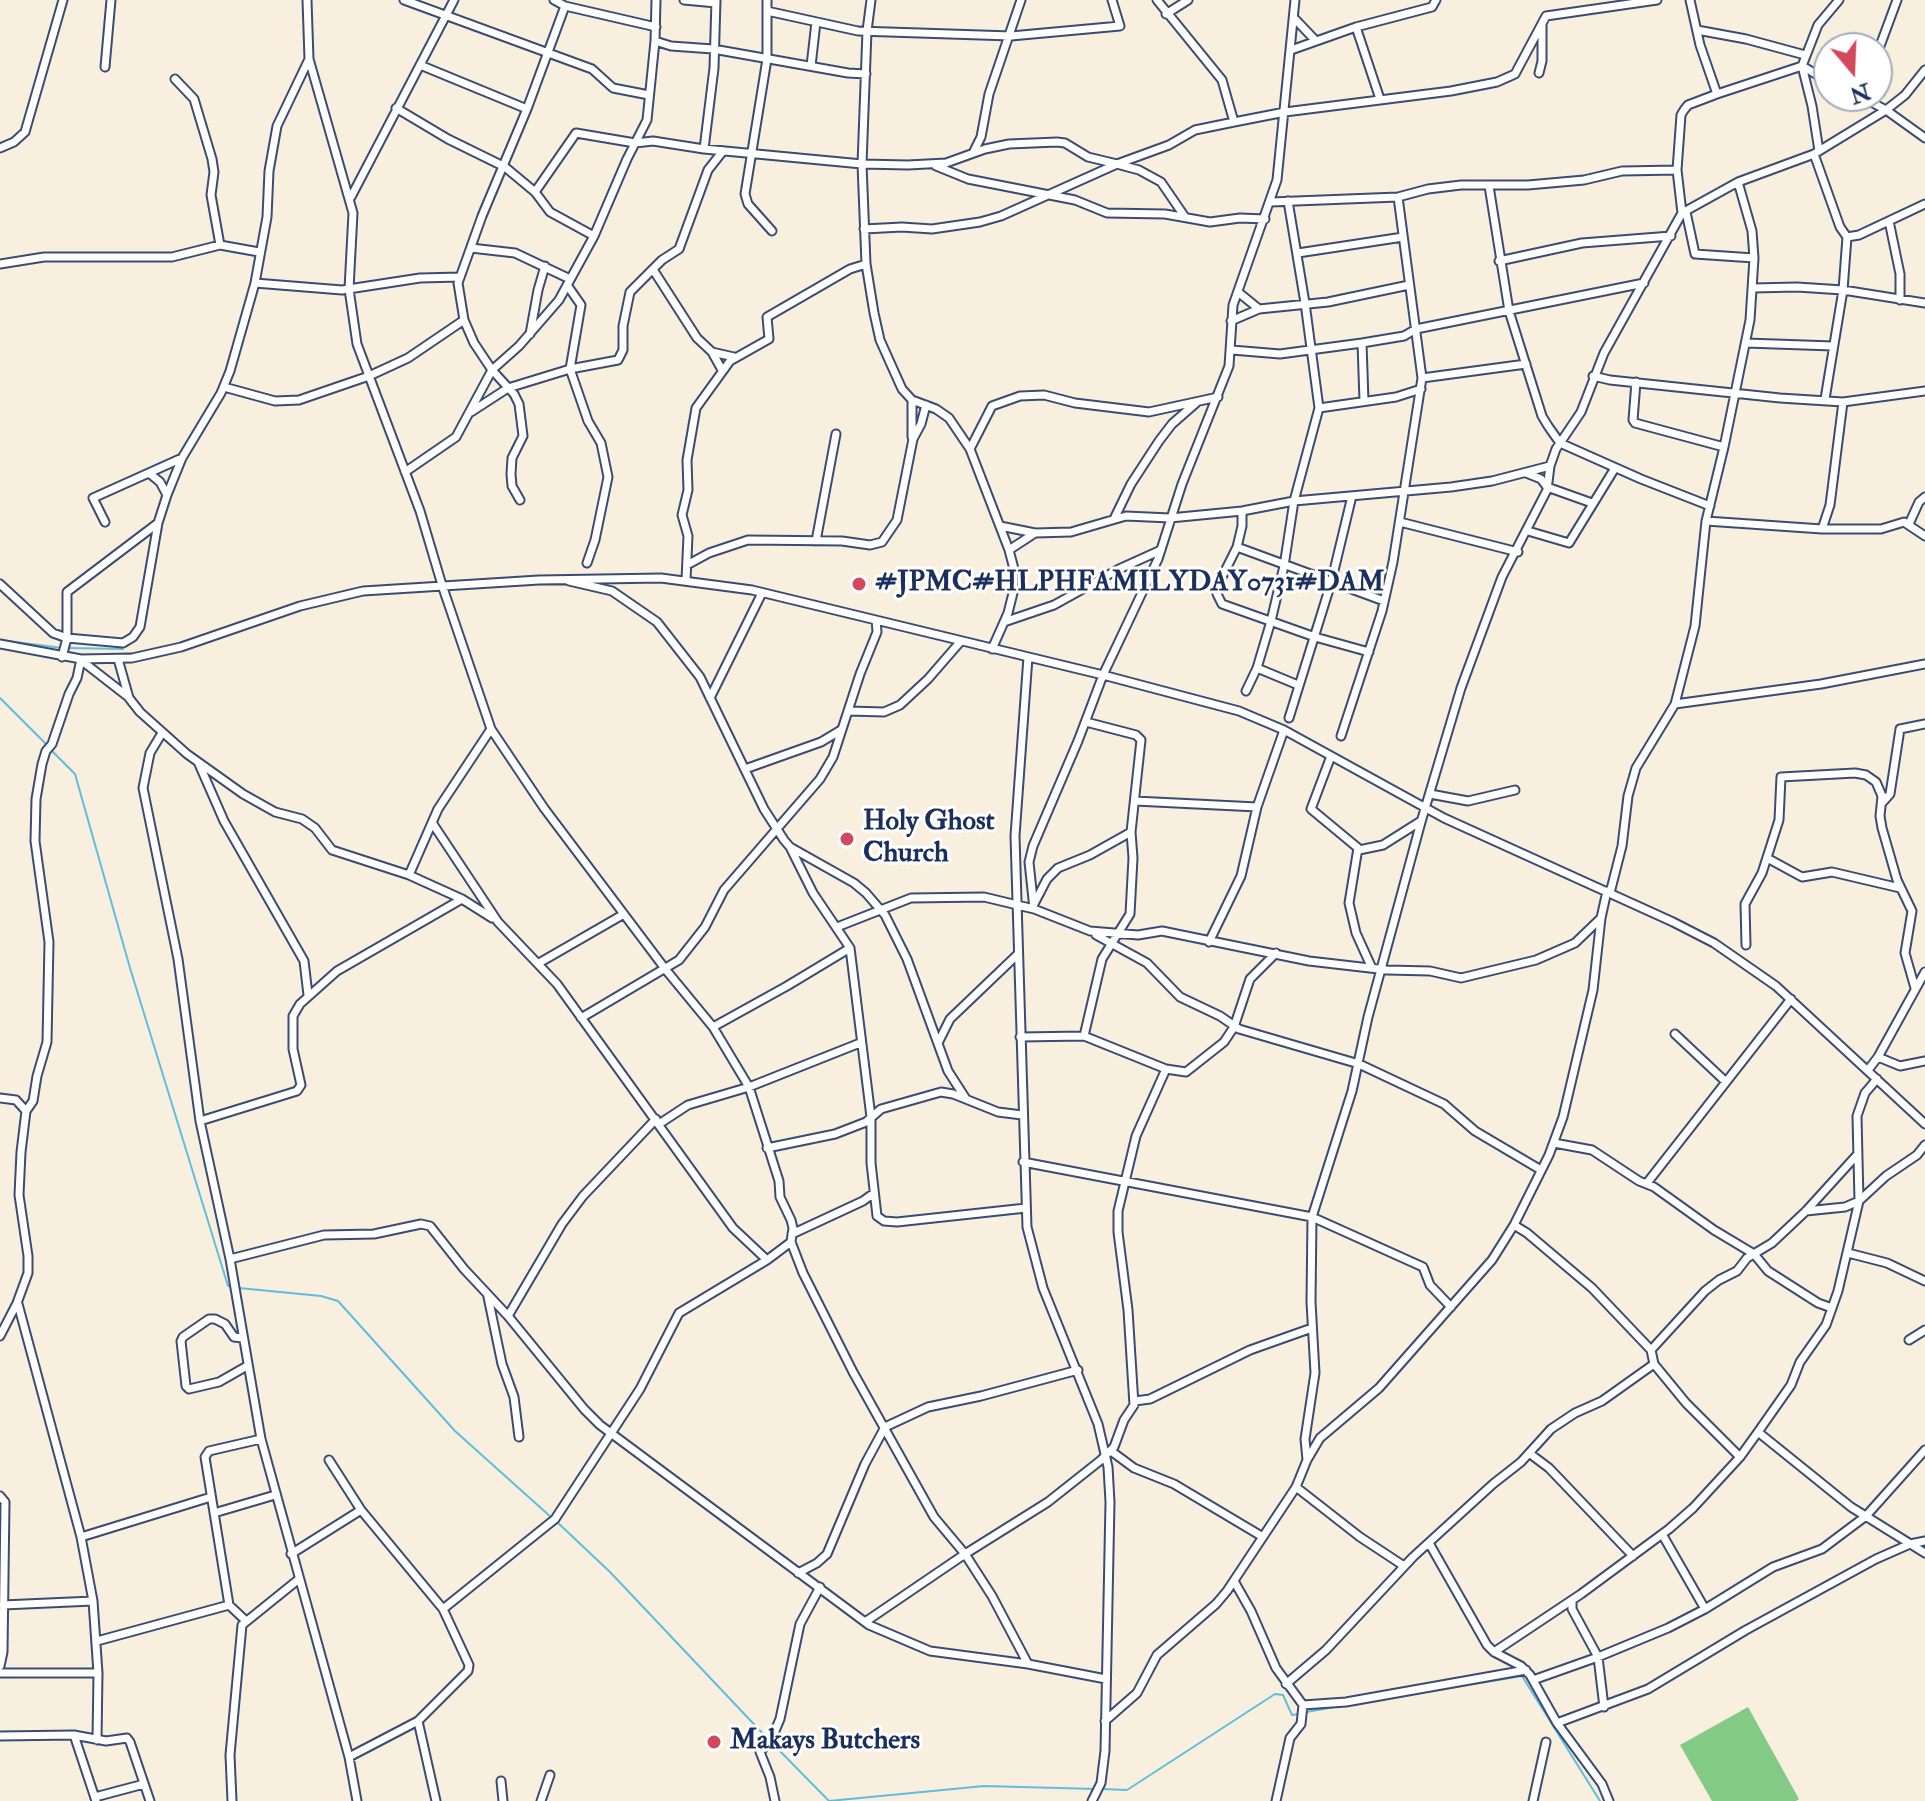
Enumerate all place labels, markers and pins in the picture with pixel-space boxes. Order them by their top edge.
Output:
place label: #JPMC#HLPHFAMILYDAY0731#DAM [875,567,1384,601]
marker: #JPMC#HLPHFAMILYDAY0731#DAM [850,575,868,593]
place label: Holy Ghost Church [863,806,995,872]
marker: Holy Ghost Church [838,830,856,848]
place label: Makays Butchers [730,1725,920,1759]
marker: Makays Butchers [705,1733,723,1751]

